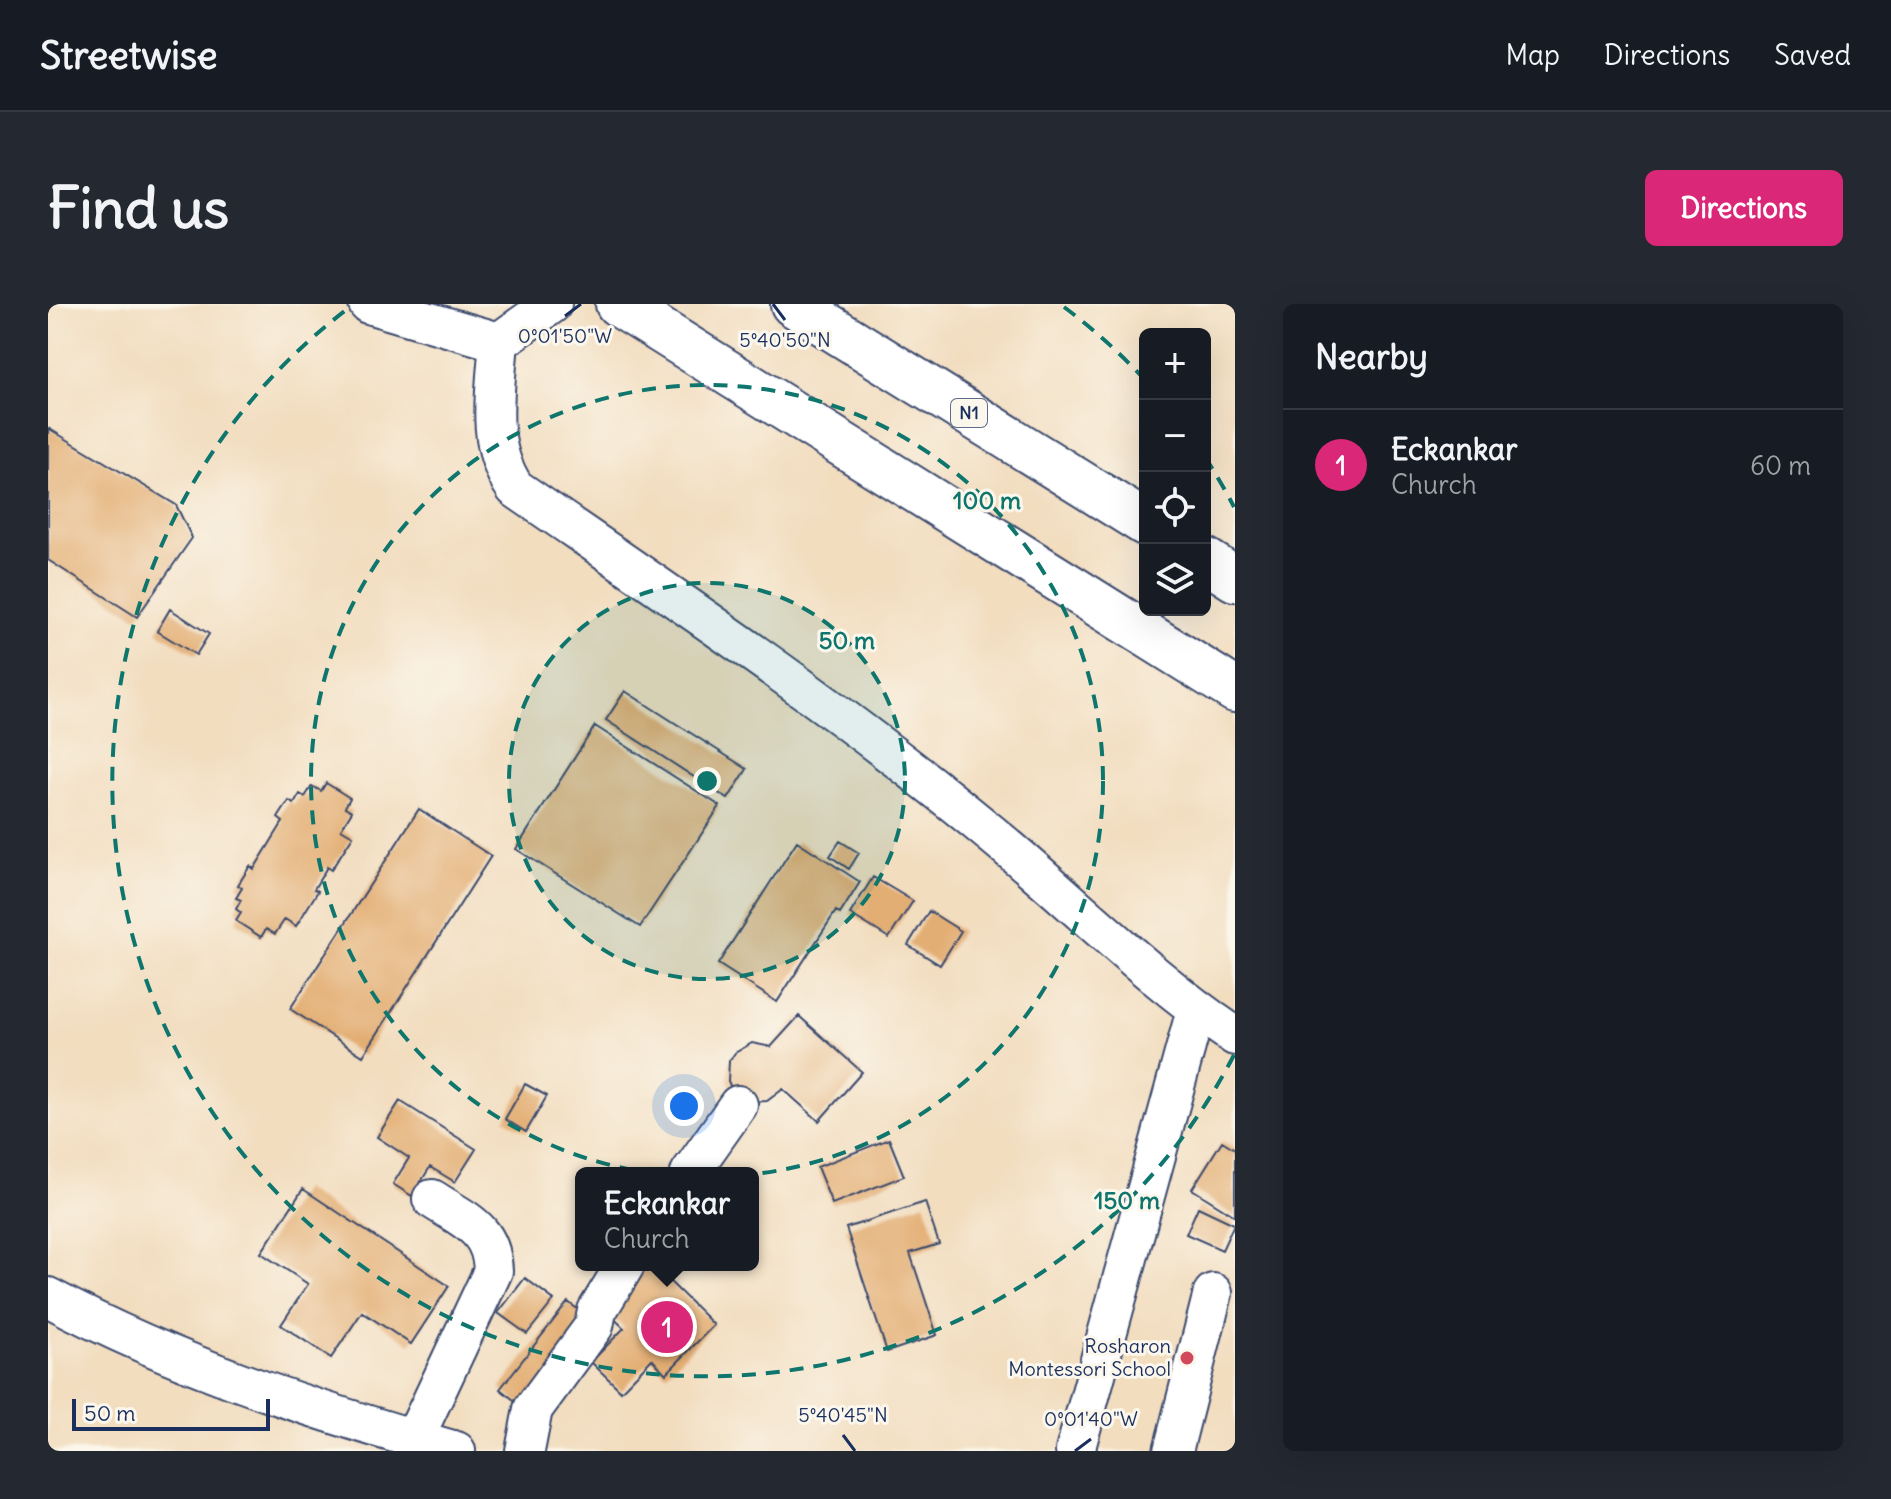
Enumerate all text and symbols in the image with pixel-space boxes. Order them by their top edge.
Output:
text: Streetwise [40,32,218,79]
text: Map [1505,37,1560,73]
text: Directions [1604,37,1730,73]
text: Saved [1774,37,1851,73]
button: Directions [1645,170,1843,246]
text: Find us [48,173,229,243]
text: 0°01'50"W [518,323,612,348]
text: 5°40'50"N [739,327,831,352]
map controls [1139,328,1211,616]
button: + [1139,328,1211,400]
text: Nearby [1315,335,1428,378]
road number: N1 [951,399,987,427]
button: − [1139,400,1211,472]
text: Eckankar [1391,430,1517,468]
text: 1 [1336,449,1346,482]
text: 60 m [1750,449,1811,482]
text: Church [1391,468,1477,501]
button: locate [1139,472,1211,544]
text: 100 m [953,485,1021,515]
button: layers [1139,544,1211,616]
text: 50 m [819,625,875,655]
centre of rings [693,767,721,795]
your location [664,1086,704,1126]
popup [575,1167,759,1271]
text: Eckankar [604,1184,730,1222]
text: 150 m [1094,1185,1160,1215]
text: Church [604,1222,690,1255]
pin: 1 [641,1297,693,1357]
place label: Rosharon Montessori School [1008,1333,1171,1381]
marker: Rosharon Montessori School [1178,1349,1196,1367]
scale bar [72,1395,270,1431]
text: 50 m [84,1399,136,1427]
text: 5°40'45"N [798,1402,888,1427]
text: 0°01'40"W [1044,1406,1138,1431]

